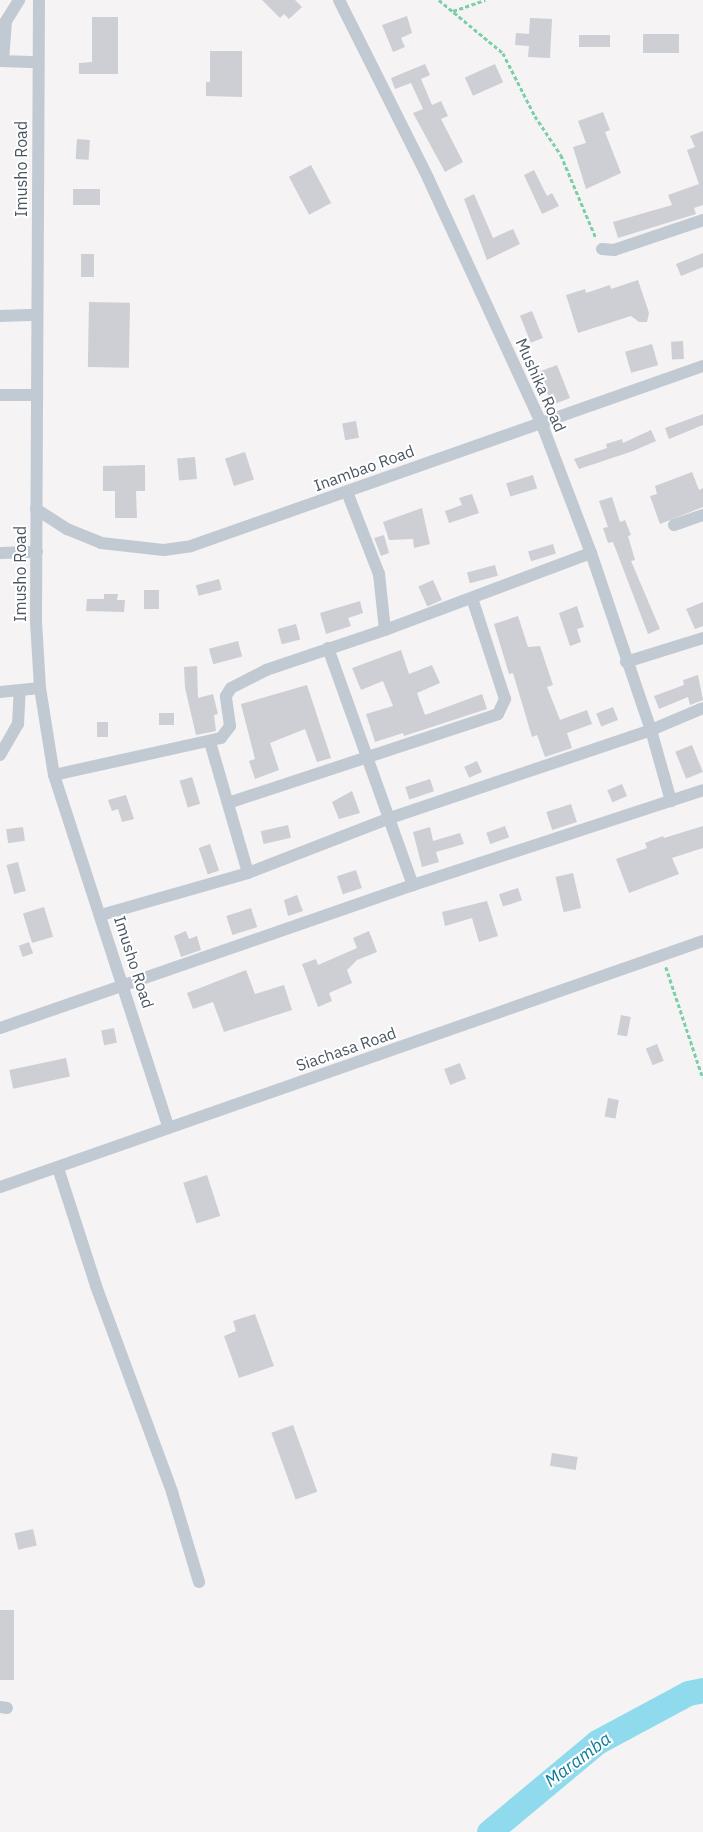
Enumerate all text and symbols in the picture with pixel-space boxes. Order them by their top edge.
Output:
street label: Imusho Road [11,121,31,217]
street label: Mushika Road [512,335,570,435]
street label: Inambao Road [311,441,417,495]
street label: Imusho Road [10,526,30,622]
street label: Imusho Road [110,913,158,1011]
street label: Siachasa Road [294,1023,398,1075]
water label: Maramba [541,1728,615,1792]

